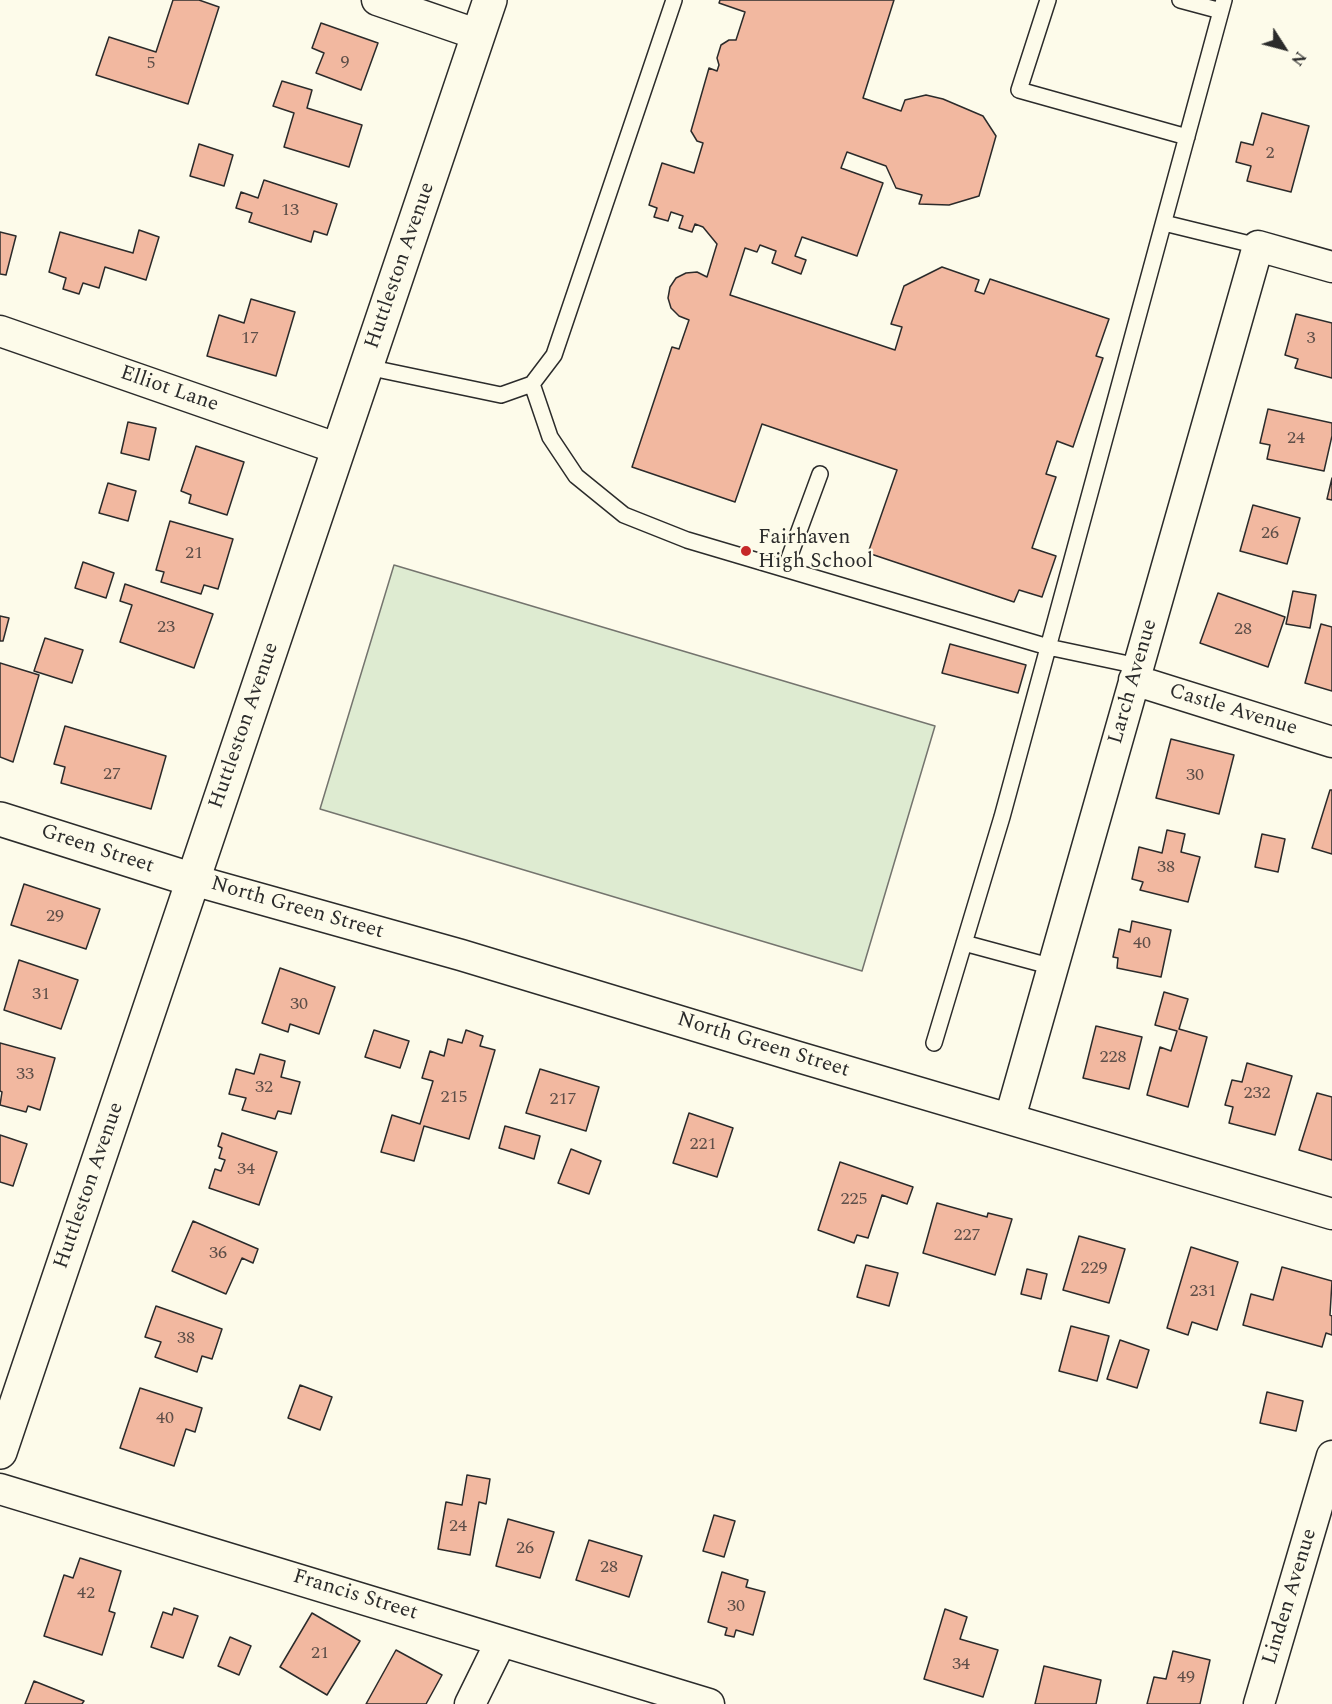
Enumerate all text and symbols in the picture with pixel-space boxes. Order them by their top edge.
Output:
north arrow [1254,18,1314,78]
text: N [1285,46,1312,71]
house number: 9 [341,52,349,74]
house number: 5 [147,53,155,75]
house number: 2 [1266,143,1274,165]
street label: Huttleston Avenue [361,179,441,353]
house number: 13 [281,200,299,222]
house number: 17 [241,328,259,350]
house number: 3 [1307,328,1315,350]
street label: Elliot Lane [116,361,222,419]
house number: 24 [1287,428,1305,450]
house number: 26 [1261,523,1279,545]
place label: Fairhaven High School [758,526,873,576]
house number: 21 [185,543,203,565]
marker: Fairhaven High School [739,544,753,558]
house number: 23 [157,617,175,639]
street label: Larch Avenue [1104,617,1164,747]
house number: 28 [1234,619,1252,641]
street label: Huttleston Avenue [205,639,285,813]
street label: Castle Avenue [1166,680,1300,742]
house number: 27 [103,764,121,786]
house number: 30 [1186,765,1204,787]
street label: Green Street [37,820,157,880]
house number: 38 [1157,857,1175,879]
street label: North Green Street [208,872,386,946]
house number: 29 [46,906,64,928]
house number: 40 [1133,933,1151,955]
house number: 31 [32,984,50,1006]
house number: 30 [290,994,308,1016]
street label: North Green Street [674,1008,852,1084]
house number: 228 [1100,1047,1126,1069]
house number: 33 [16,1064,34,1086]
house number: 32 [255,1077,273,1099]
house number: 232 [1244,1083,1270,1105]
house number: 215 [441,1087,467,1109]
house number: 217 [550,1089,576,1111]
street label: Huttleston Avenue [50,1099,130,1273]
house number: 221 [690,1134,716,1156]
house number: 34 [237,1159,255,1181]
house number: 225 [841,1189,867,1211]
house number: 227 [954,1225,980,1247]
house number: 36 [209,1243,227,1265]
house number: 229 [1081,1258,1107,1280]
house number: 231 [1190,1281,1216,1303]
house number: 38 [177,1328,195,1350]
house number: 40 [156,1408,174,1430]
house number: 24 [449,1516,467,1538]
street label: Linden Avenue [1258,1526,1324,1668]
house number: 26 [516,1538,534,1560]
house number: 28 [600,1557,618,1579]
street label: Francis Street [289,1565,421,1627]
house number: 42 [77,1583,95,1605]
house number: 30 [727,1596,745,1618]
house number: 21 [311,1643,329,1665]
house number: 34 [952,1654,970,1676]
house number: 49 [1177,1667,1195,1689]

